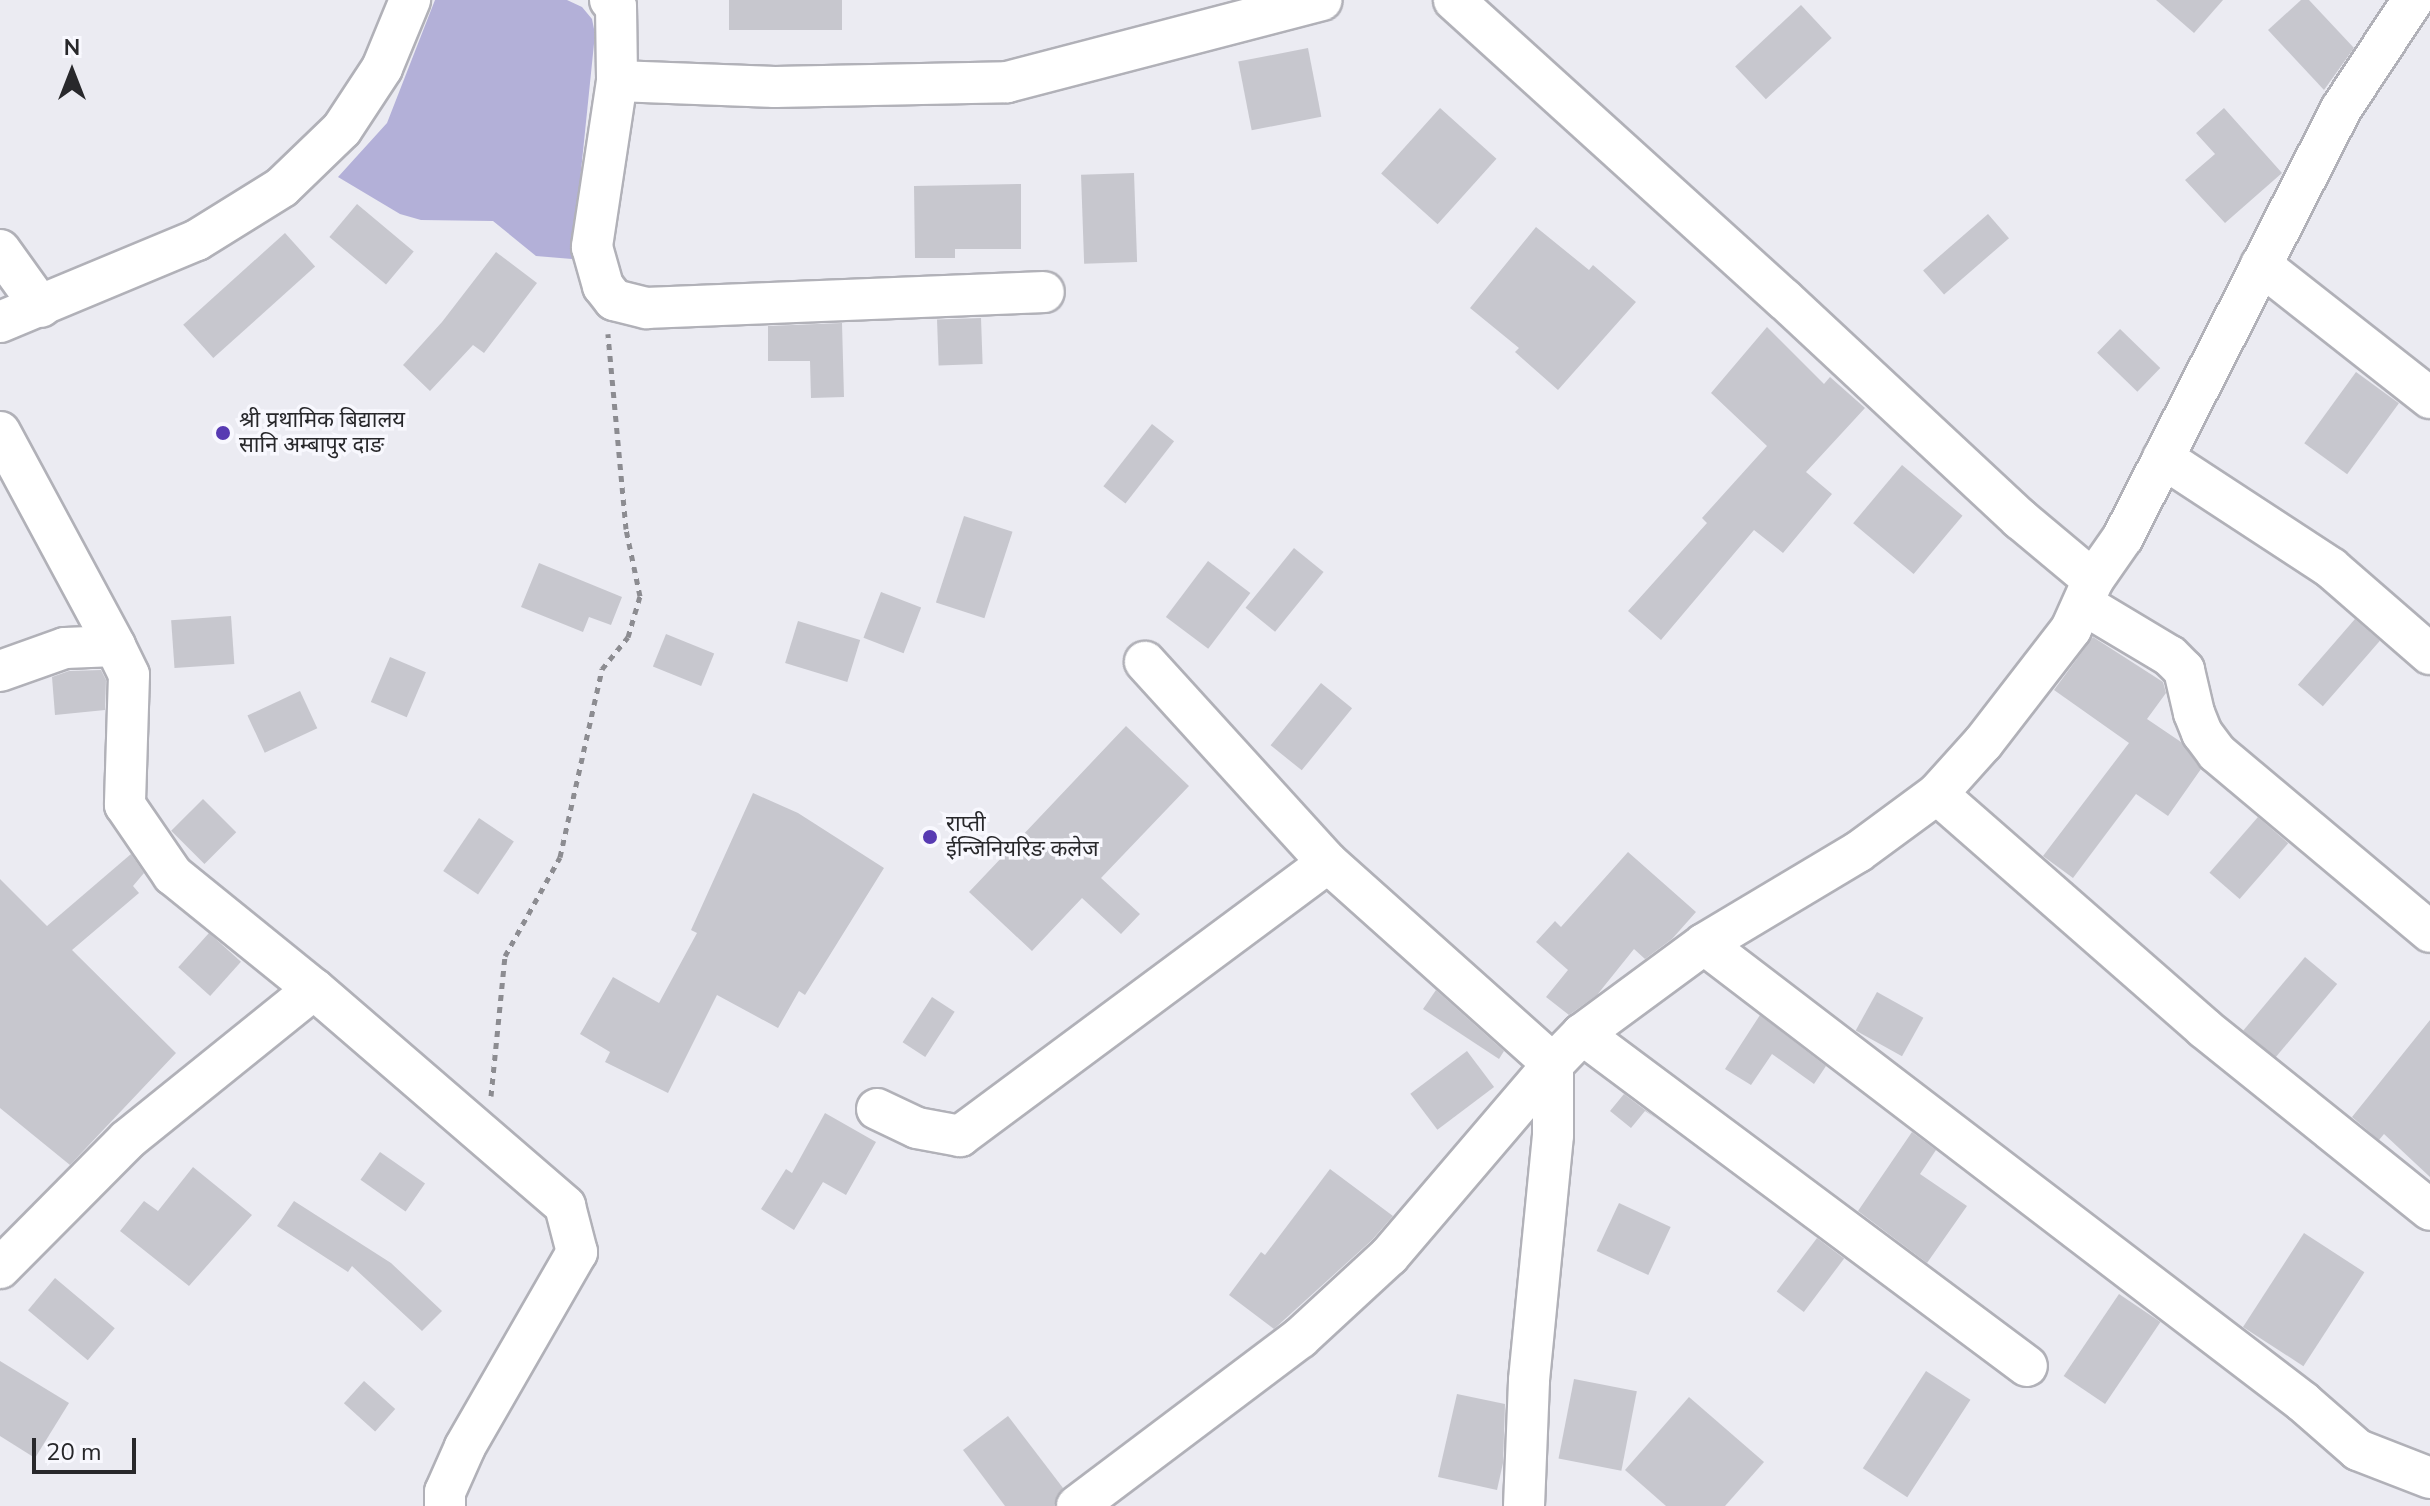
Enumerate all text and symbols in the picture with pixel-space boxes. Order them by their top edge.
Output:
north arrow [32,32,112,112]
text: N [64,33,80,63]
place label: श्री प्रथामिक बिद्यालय सानि अम्बापुर दाङ [239,407,405,458]
marker: श्री प्रथामिक बिद्यालय सानि अम्बापुर दाङ [214,424,232,442]
place label: राप्ती ईन्जिनियरिङ कलेज [946,811,1099,862]
marker: राप्ती ईन्जिनियरिङ कलेज [921,828,939,846]
scale bar [36,1422,140,1472]
text: 20 m [46,1436,102,1468]

